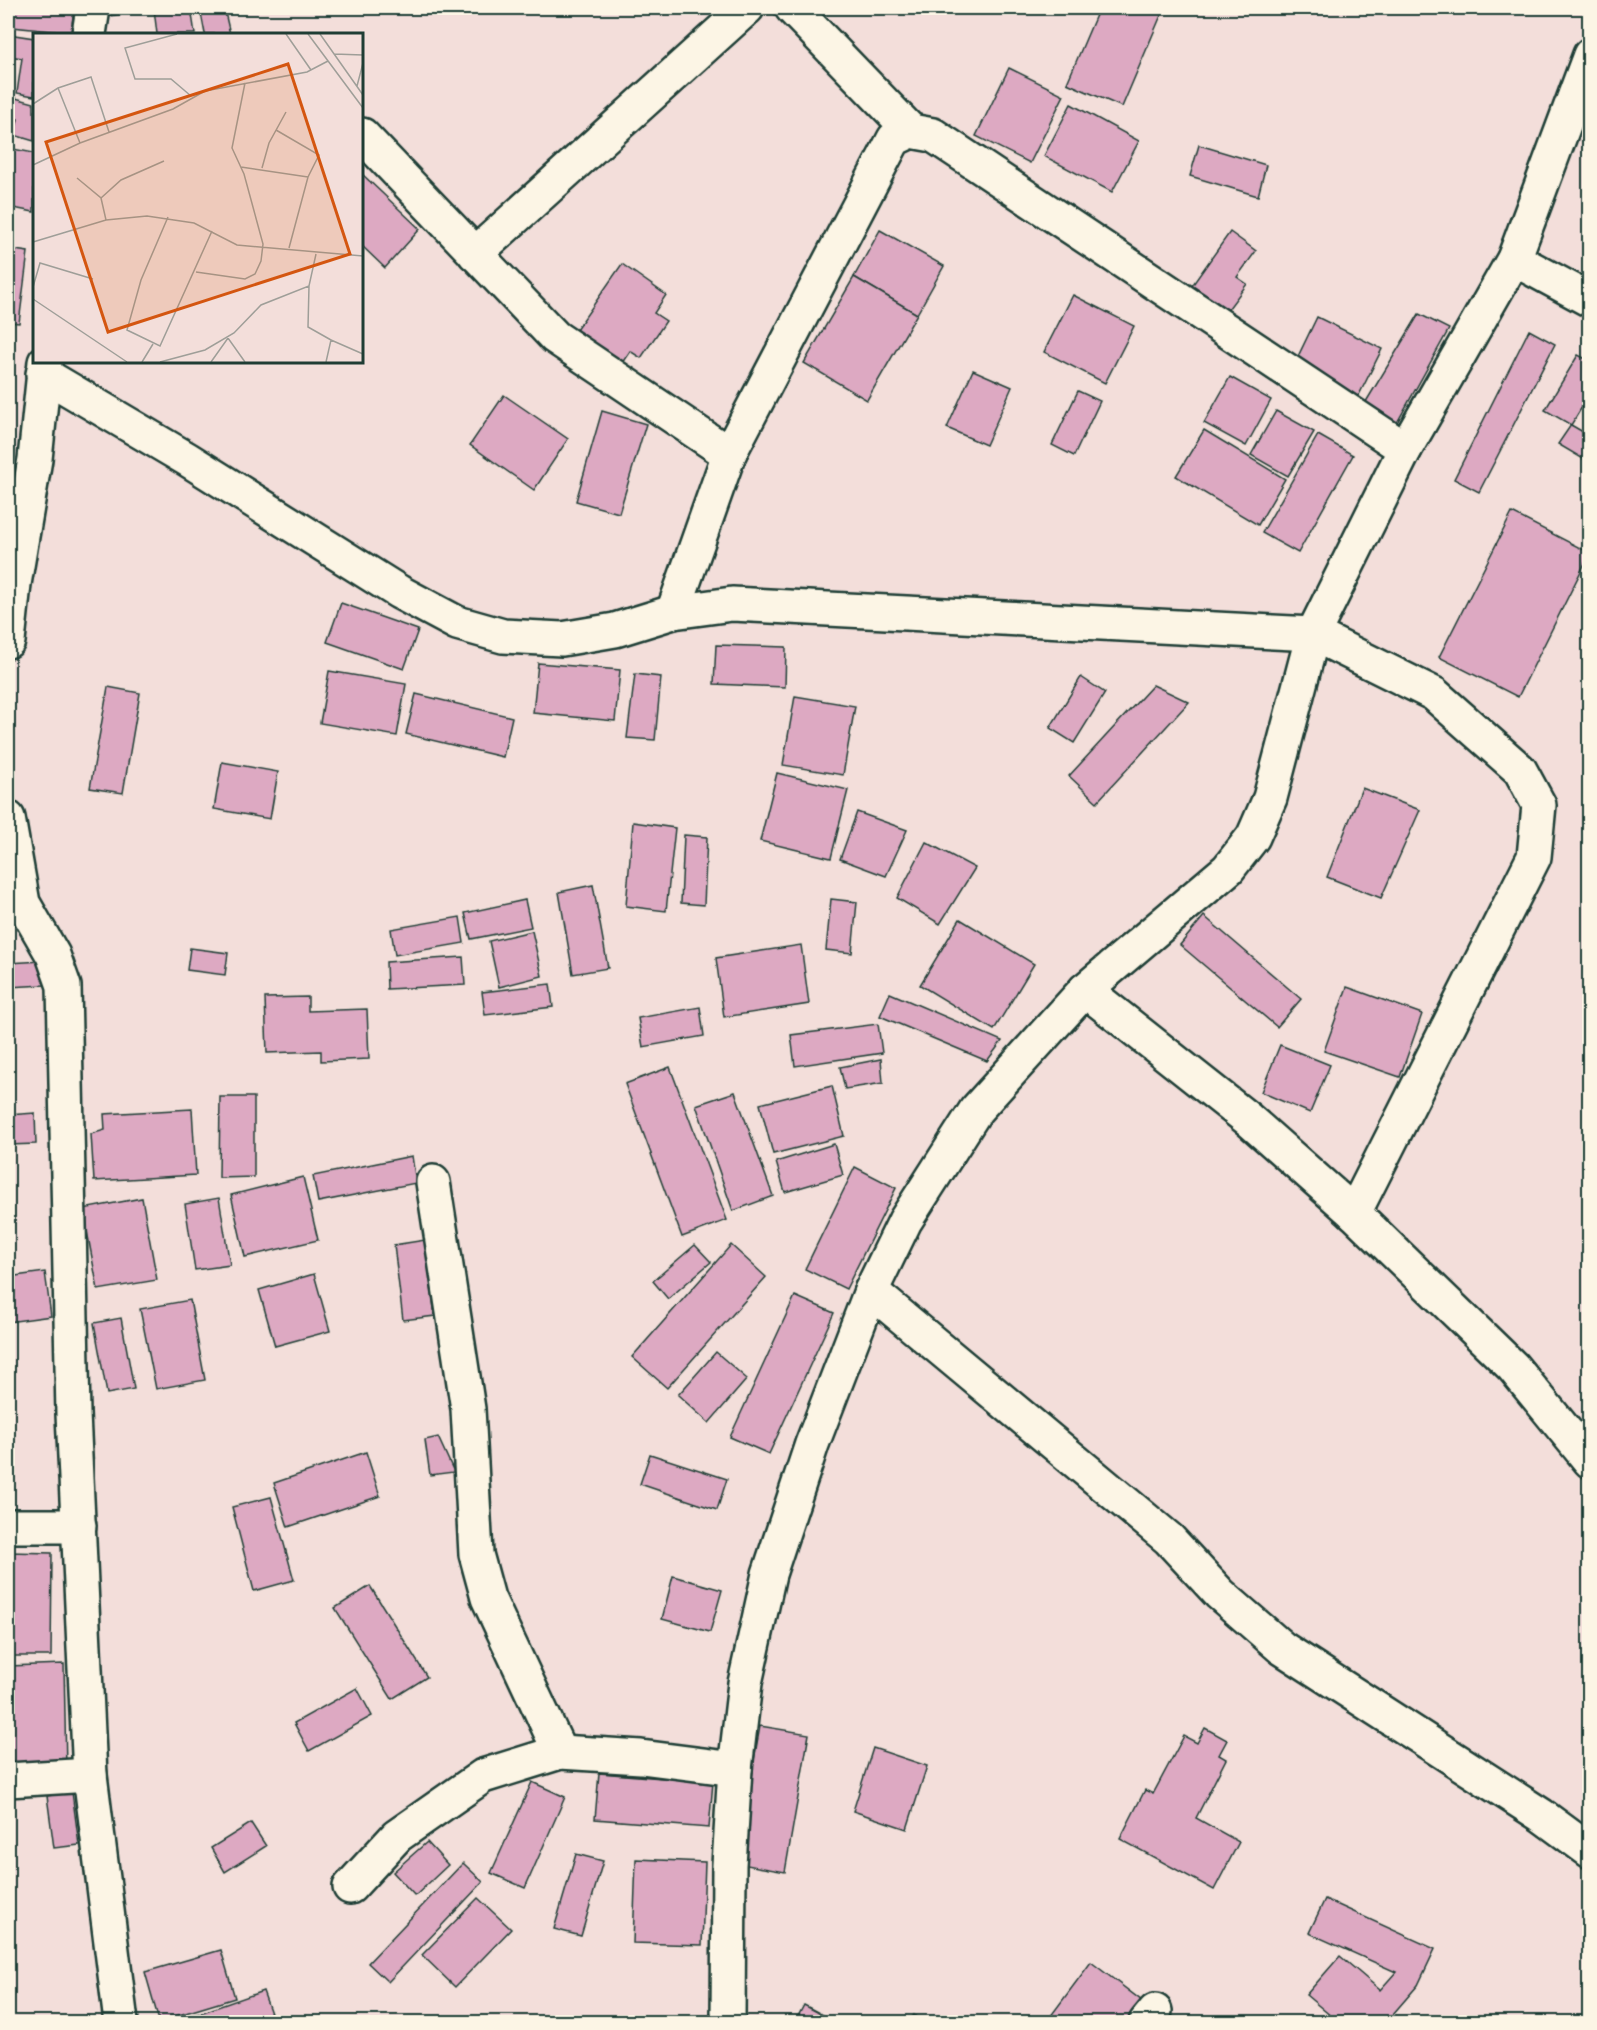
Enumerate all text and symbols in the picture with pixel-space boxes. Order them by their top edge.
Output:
inset map [33,33,363,363]

